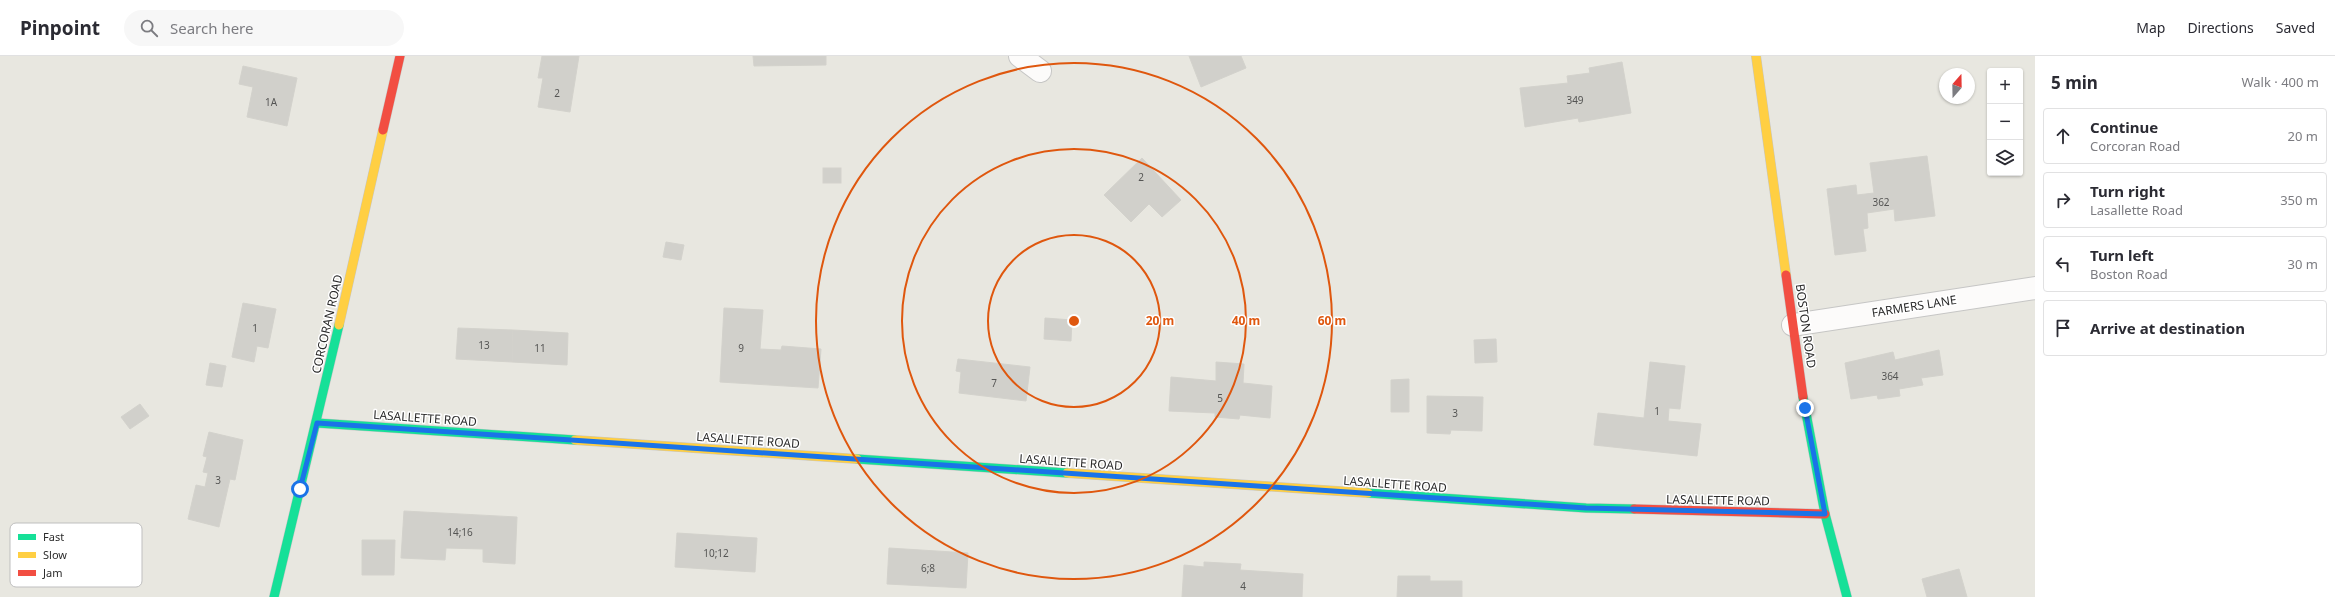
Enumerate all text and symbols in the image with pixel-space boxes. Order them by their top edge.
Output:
search box [124,10,404,46]
text: Pinpoint [20,15,100,41]
icon: search [138,17,160,39]
text: Search here [170,18,253,38]
text: Map [2136,18,2165,37]
text: Directions [2187,18,2254,37]
text: Saved [2276,18,2315,37]
north arrow [1939,68,1975,104]
map controls [1987,68,2023,176]
button: + [1987,68,2023,104]
text: 5 min [2051,71,2098,94]
text: Walk · 400 m [2241,73,2319,91]
house number: 2 [554,86,560,100]
house number: 349 [1566,93,1584,107]
house number: 1A [265,95,278,109]
button: − [1987,104,2023,140]
text: Continue [2090,117,2158,137]
icon: ahead [2052,125,2074,147]
text: 20 m [2288,127,2318,145]
text: Corcoran Road [2090,137,2180,155]
button: layers [1987,140,2023,176]
house number: 2 [1138,170,1144,184]
text: Turn right [2090,181,2165,201]
icon: right [2052,189,2074,211]
text: 350 m [2280,191,2318,209]
house number: 362 [1872,195,1890,209]
text: Lasallette Road [2090,201,2183,219]
text: Turn left [2090,245,2154,265]
icon: left [2052,253,2074,275]
text: 30 m [2288,255,2318,273]
text: Boston Road [2090,265,2168,283]
street label: CORCORAN ROAD [307,273,347,375]
street label: BOSTON ROAD [1792,283,1820,369]
street label: FARMERS LANE [1870,291,1958,321]
text: 20 m [1146,312,1174,329]
text: 40 m [1232,312,1260,329]
text: 60 m [1318,312,1346,329]
centre of rings [1067,314,1081,328]
icon: arrive [2052,317,2074,339]
text: Arrive at destination [2090,318,2245,338]
house number: 1 [252,321,258,335]
house number: 13 [478,338,490,352]
house number: 11 [534,341,546,355]
house number: 9 [738,341,744,355]
house number: 364 [1881,369,1899,383]
house number: 7 [991,376,997,390]
house number: 5 [1217,391,1223,405]
route end [1796,399,1814,417]
house number: 1 [1654,404,1660,418]
street label: LASALLETTE ROAD [373,406,478,430]
house number: 3 [1452,406,1458,420]
street label: LASALLETTE ROAD [696,428,801,452]
street label: LASALLETTE ROAD [1019,450,1124,474]
street label: LASALLETTE ROAD [1343,472,1448,496]
house number: 3 [215,473,221,487]
route start [291,480,309,498]
street label: LASALLETTE ROAD [1666,491,1770,509]
legend [10,523,142,587]
house number: 14;16 [447,525,473,539]
text: Fast [43,529,64,544]
house number: 10;12 [703,546,729,560]
text: Slow [43,547,67,562]
house number: 6;8 [921,561,935,575]
text: Jam [42,565,62,580]
house number: 4 [1240,579,1246,593]

